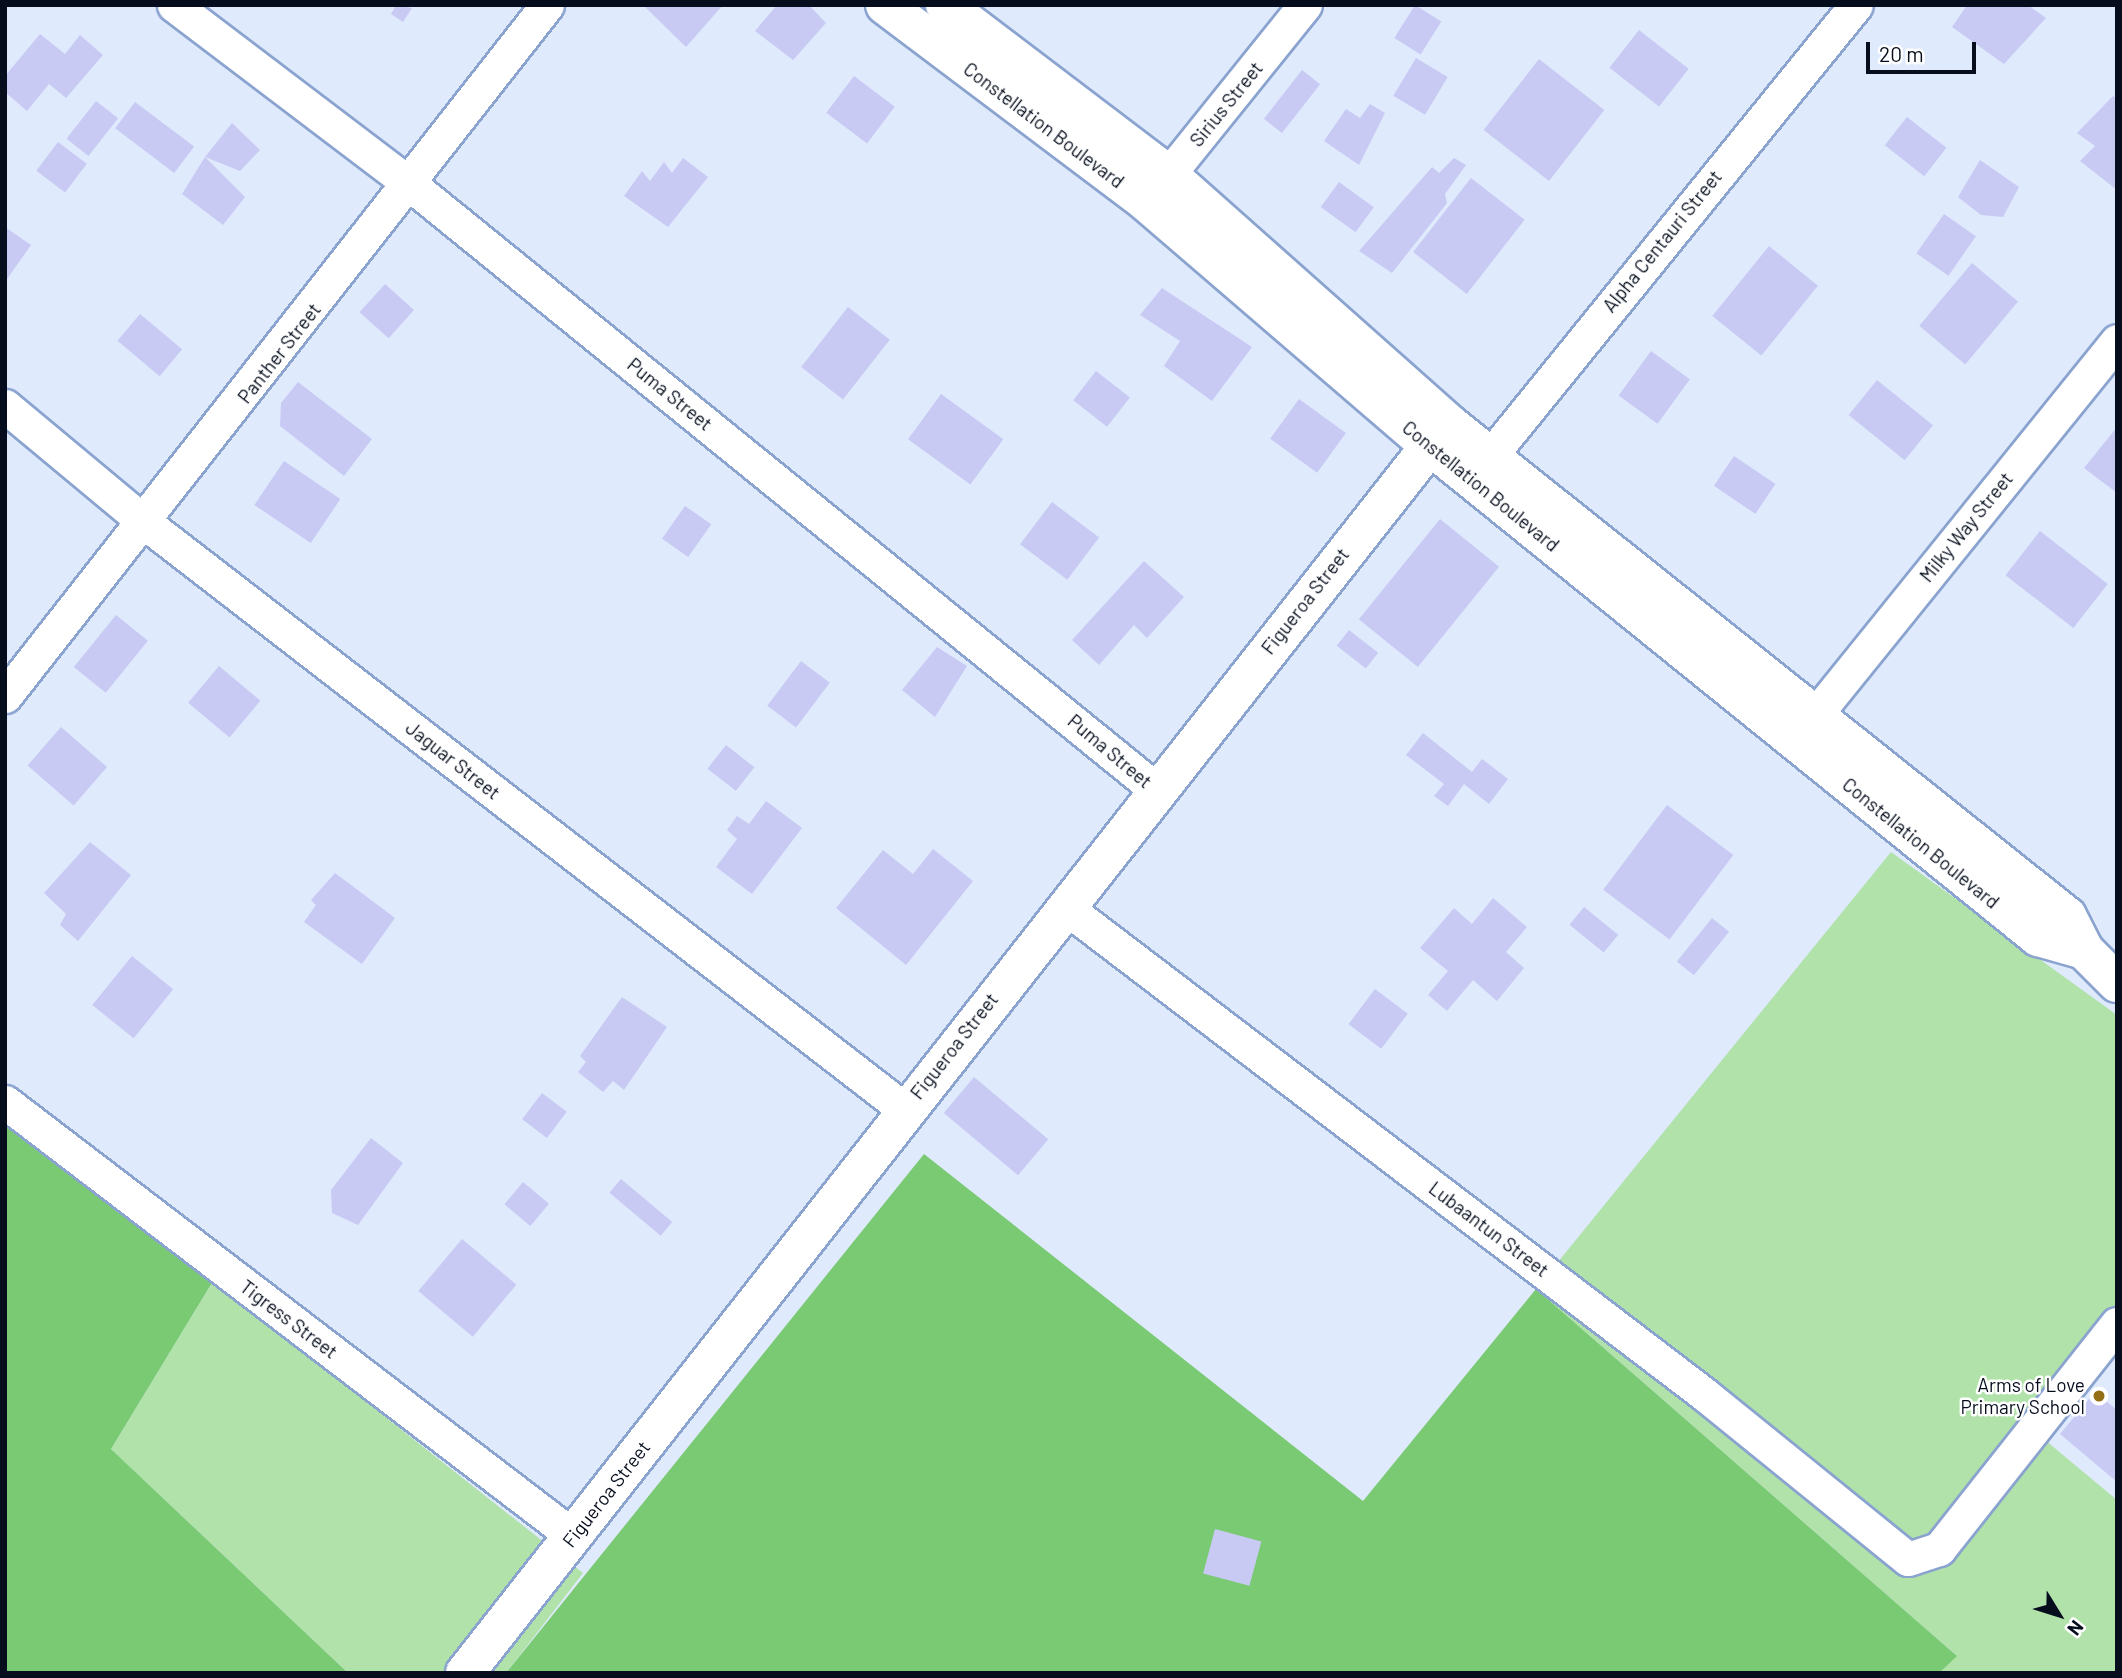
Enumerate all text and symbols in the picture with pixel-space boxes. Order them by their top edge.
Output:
scale bar [1870,28,1980,72]
text: 20 m [1879,41,1924,66]
street label: Constellation Boulevard [959,57,1129,193]
street label: Sirius Street [1185,57,1267,151]
street label: Alpha Centauri Street [1598,165,1726,317]
street label: Panther Street [233,298,325,408]
street label: Puma Street [623,353,717,435]
street label: Constellation Boulevard [1398,416,1564,556]
street label: Milky Way Street [1915,467,2017,587]
street label: Figueroa Street [1256,543,1354,659]
street label: Puma Street [1063,709,1157,793]
street label: Jaguar Street [401,716,505,804]
street label: Constellation Boulevard [1838,773,2004,913]
street label: Figueroa Street [905,988,1003,1104]
street label: Lubaantun Street [1425,1177,1553,1281]
street label: Tigress Street [236,1275,342,1363]
place label: Arms of Love Primary School [1960,1374,2085,1418]
marker: Arms of Love Primary School [2091,1388,2107,1404]
street label: Figueroa Street [557,1436,655,1552]
north arrow [2024,1580,2094,1650]
text: N [2063,1616,2089,1640]

